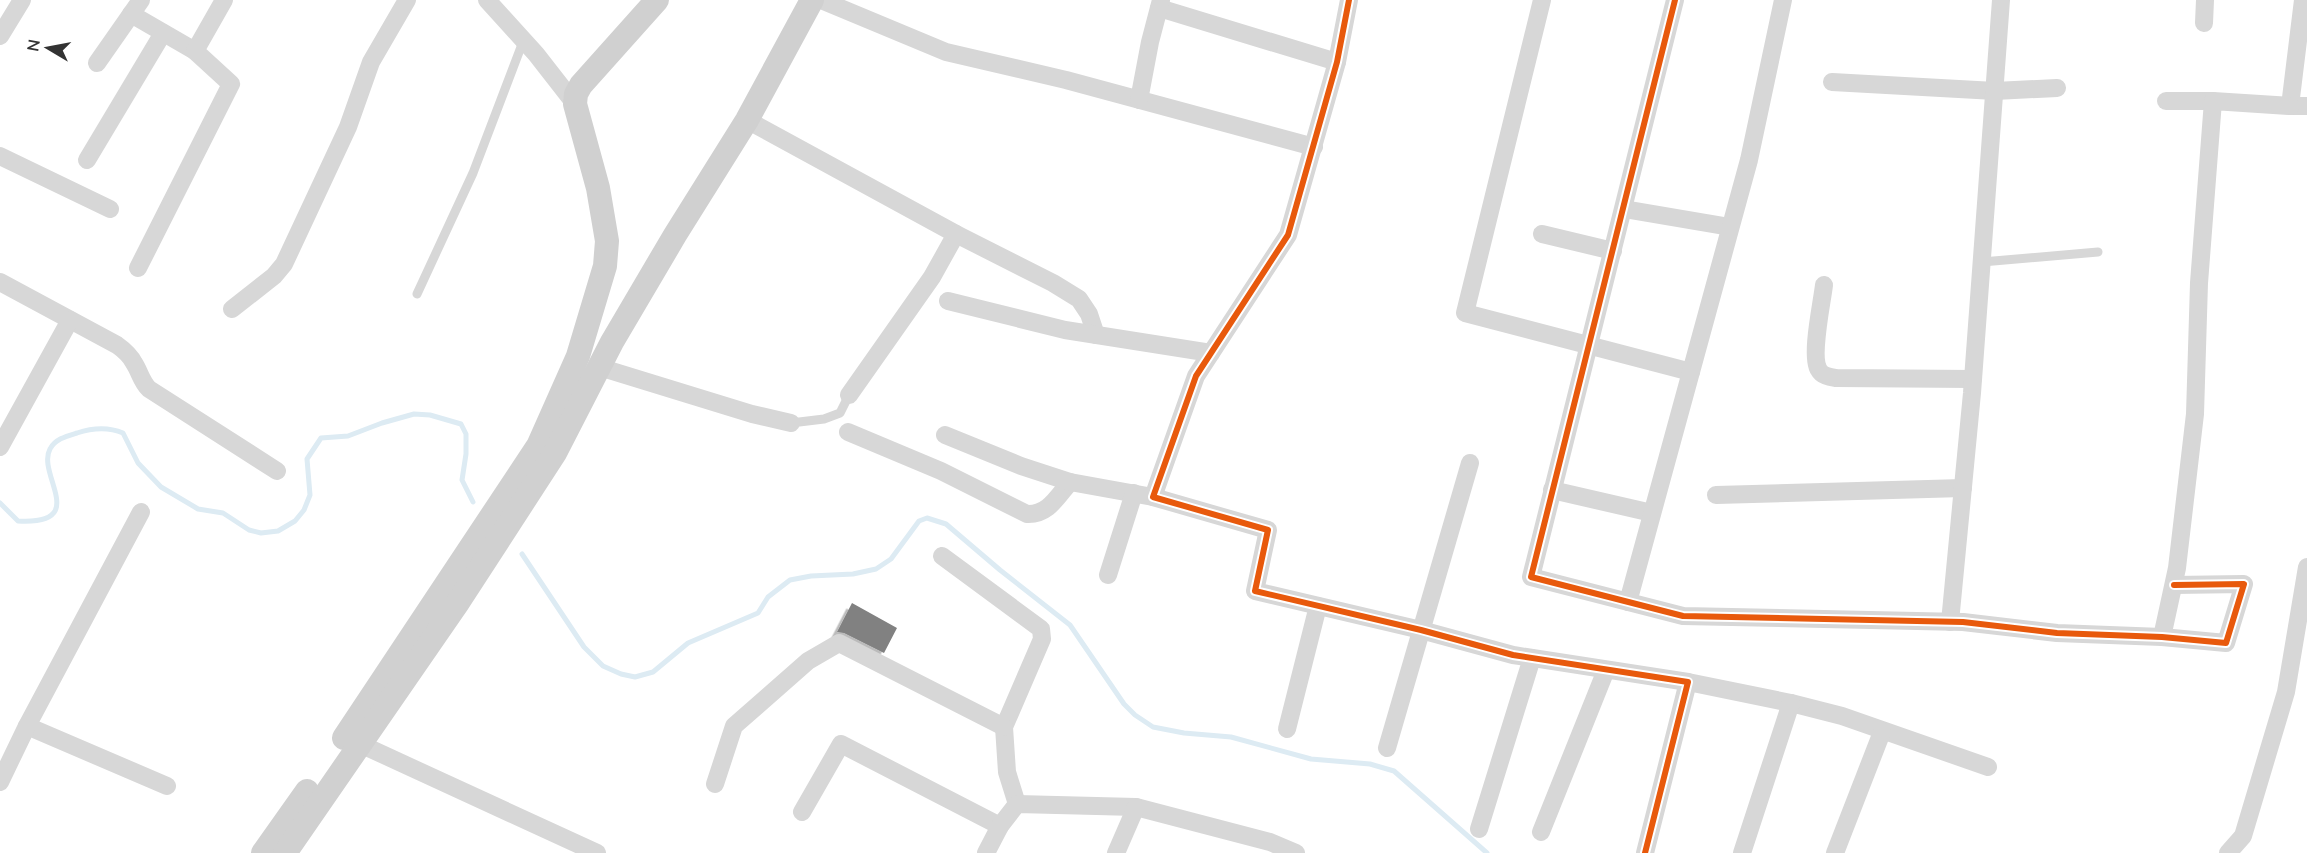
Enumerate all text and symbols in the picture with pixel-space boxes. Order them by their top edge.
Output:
north arrow [18,18,78,78]
text: N [22,38,46,53]

